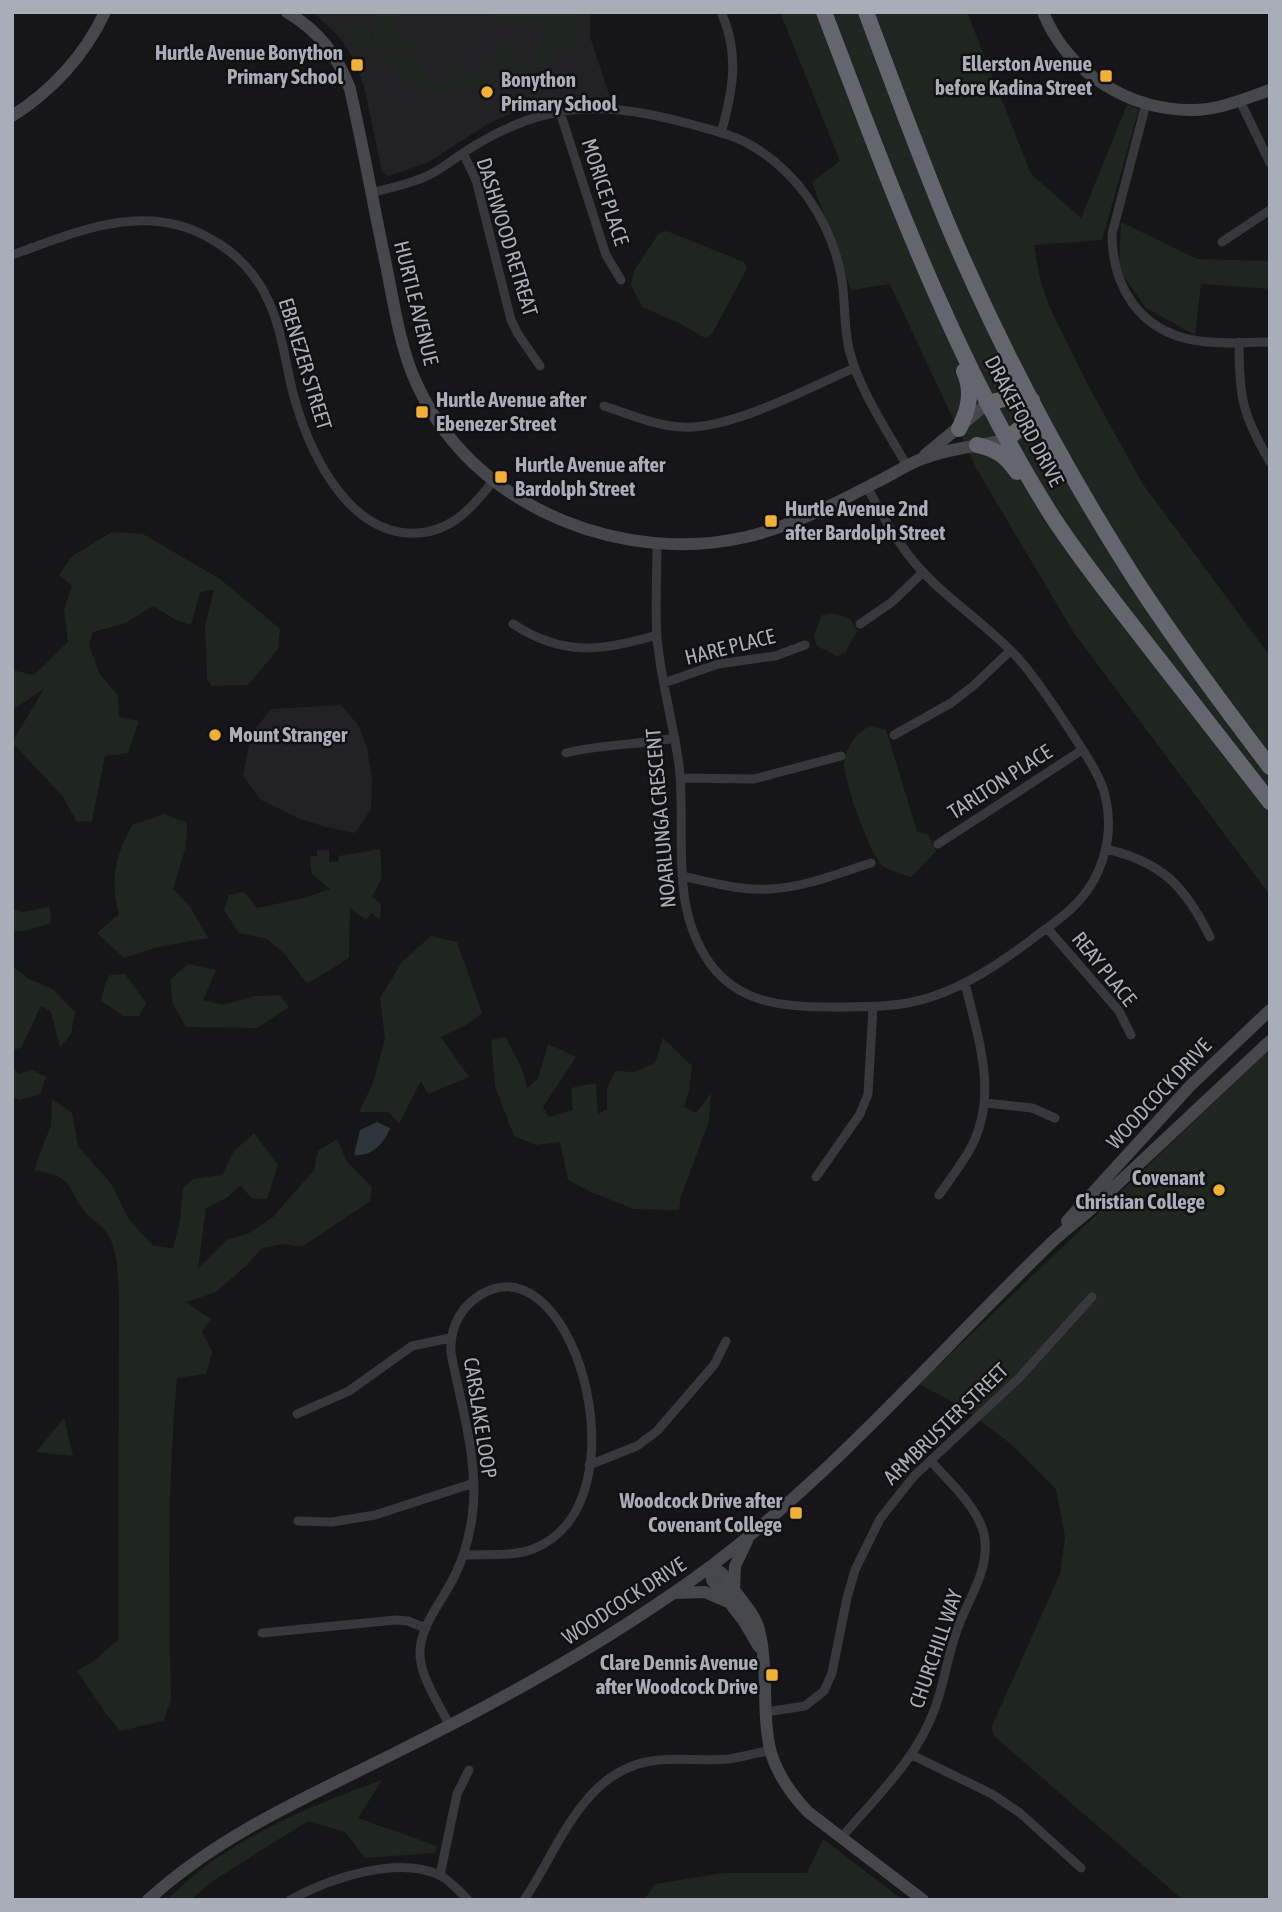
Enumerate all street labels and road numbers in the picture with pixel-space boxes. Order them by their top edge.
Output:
street label: MORICE PLACE [577,135,634,248]
street label: DASHWOOD RETREAT [473,155,543,319]
street label: HURTLE AVENUE [390,238,444,367]
street label: EBENEZER STREET [275,295,337,433]
street label: DRAKEFORD DRIVE [980,351,1069,490]
street label: HARE PLACE [682,623,777,669]
street label: NOARLUNGA CRESCENT [640,727,680,909]
street label: TARLTON PLACE [943,739,1056,824]
street label: REAY PLACE [1068,927,1142,1010]
street label: WOODCOCK DRIVE [1101,1033,1216,1153]
street label: CARSLAKE LOOP [460,1356,502,1480]
street label: ARMBRUSTER STREET [878,1358,1013,1489]
street label: WOODCOCK DRIVE [557,1551,690,1649]
street label: CHURCHILL WAY [904,1586,967,1711]

